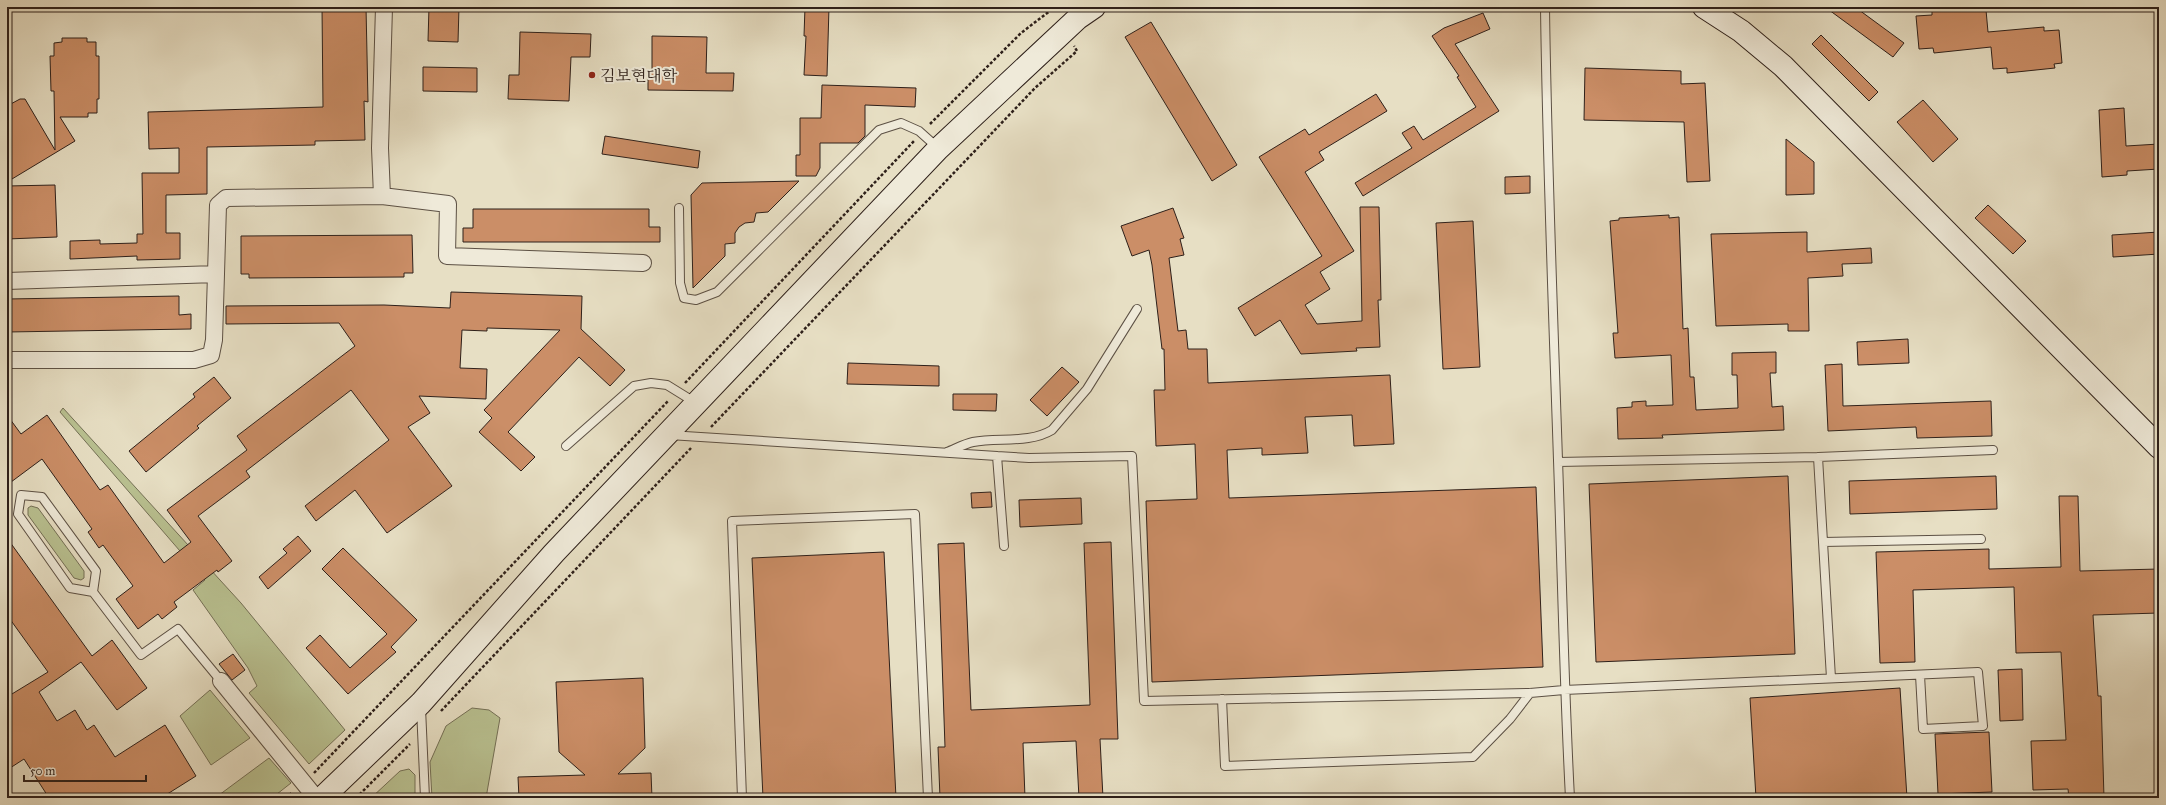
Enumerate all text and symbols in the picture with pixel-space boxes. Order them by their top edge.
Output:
place label: 김보현대학 [600,66,678,85]
marker: 김보현대학 [587,70,597,80]
scale bar [24,757,146,783]
text: 50 m [30,764,55,778]

